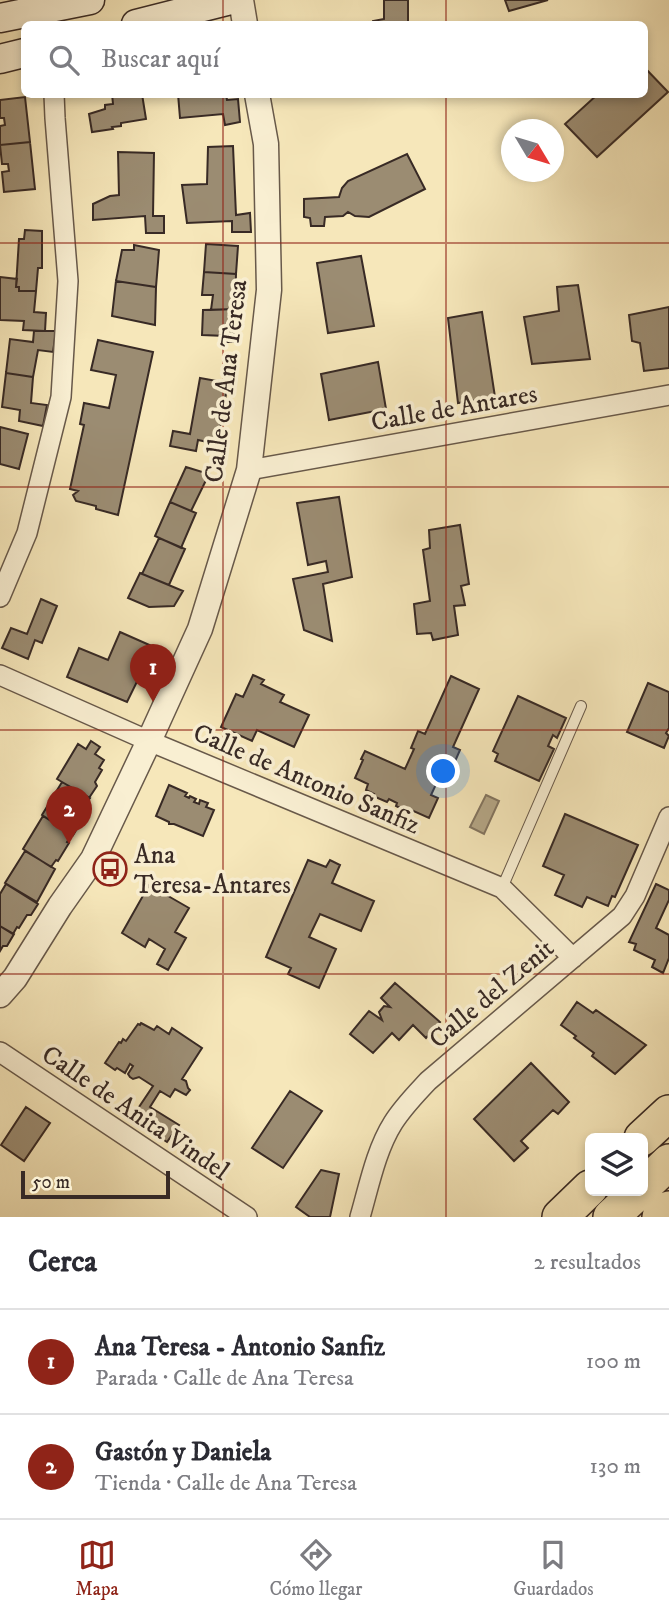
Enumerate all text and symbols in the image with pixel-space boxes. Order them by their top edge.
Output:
search box [21,21,648,98]
icon: search [45,41,83,79]
text: Buscar aquí [101,43,219,76]
north arrow [501,119,564,182]
street label: Calle de Ana Teresa [198,278,255,485]
street label: Calle de Antares [369,378,540,439]
pin: 1 [130,644,176,702]
street label: Calle de Antonio Sanfiz [188,717,425,842]
your location [426,754,460,788]
pin: 2 [46,786,92,844]
place label: Ana Teresa-Antares [134,839,291,902]
bus stop icon: Ana Teresa-Antares [91,850,129,888]
street label: Calle del Zenit [423,932,561,1056]
street label: Calle de Anita Vindel [35,1038,235,1188]
map controls [585,1133,648,1196]
button: layers [585,1133,648,1196]
scale bar [21,1168,170,1200]
text: 50 m [32,1171,70,1194]
text: Cerca [28,1244,97,1281]
text: 2 resultados [534,1248,641,1277]
text: Ana Teresa - Antonio Sanfiz [95,1331,385,1364]
text: 1 [47,1347,55,1376]
text: 100 m [586,1347,641,1376]
text: Parada · Calle de Ana Teresa [95,1364,354,1393]
text: Gastón y Daniela [95,1436,271,1469]
text: 2 [45,1452,57,1481]
text: 130 m [589,1452,641,1481]
text: Tienda · Calle de Ana Teresa [95,1469,357,1498]
tab: Mapa [75,1536,119,1601]
tab: Cómo llegar [269,1536,362,1601]
tab: Guardados [513,1536,594,1601]

